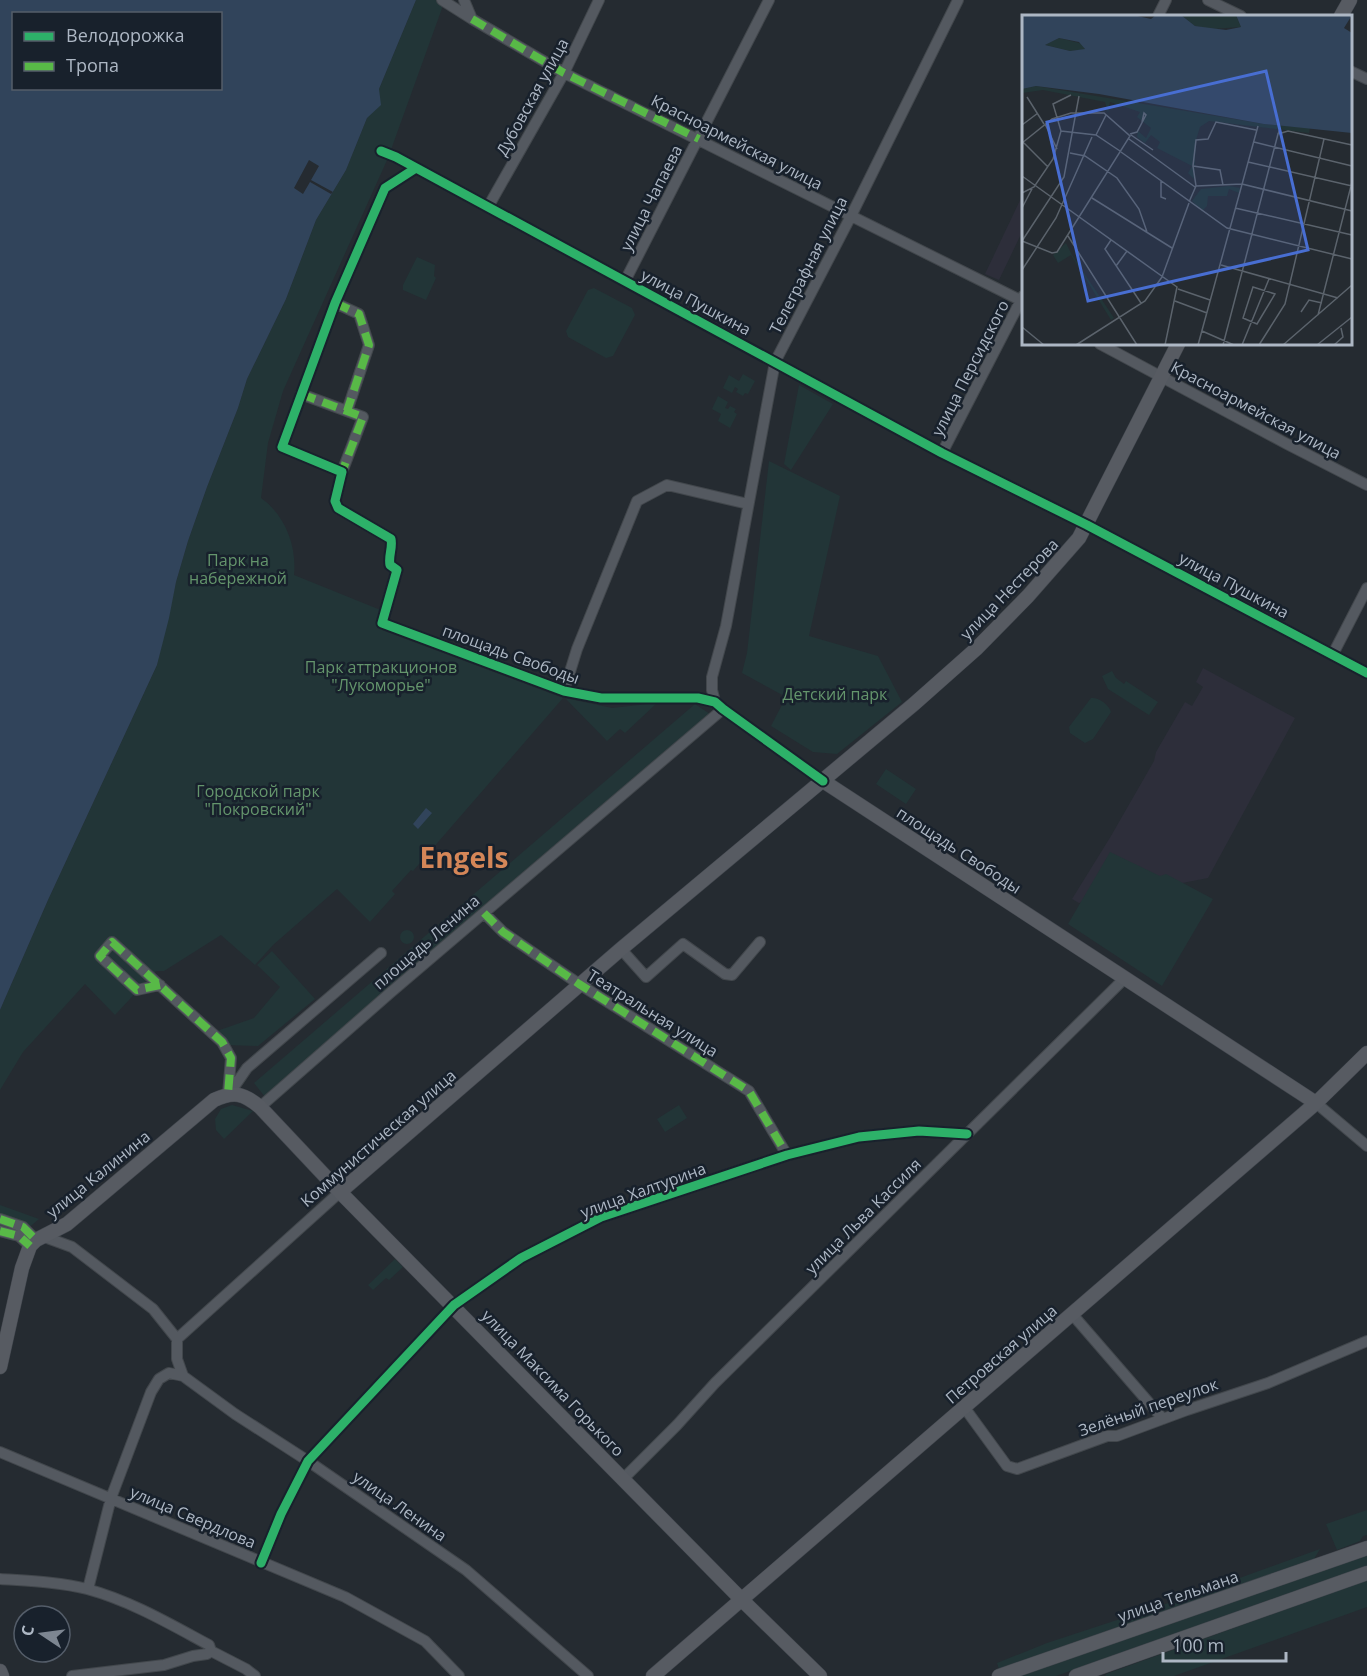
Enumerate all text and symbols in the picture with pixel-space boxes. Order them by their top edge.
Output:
legend [12,12,222,90]
inset map [1022,15,1352,345]
text: Велодорожка [66,23,184,47]
street label: Дубовская улица [491,34,573,160]
text: Тропа [66,53,119,77]
street label: Красноармейская улица [648,89,826,195]
street label: улица Чапаева [615,141,687,255]
street label: Телеграфная улица [764,193,852,337]
street label: улица Пушкина [637,264,755,340]
street label: улица Персидского [926,296,1014,440]
street label: Красноармейская улица [1167,356,1345,464]
street label: улица Нестерова [955,534,1063,644]
street label: улица Пушкина [1175,547,1293,623]
park label: Парк на набережной [189,549,287,589]
street label: площадь Свободы [439,619,583,689]
park label: Парк аттракционов "Лукоморье" [305,656,457,696]
park label: Детский парк [783,683,888,705]
park label: Городской парк "Покровский" [196,780,320,820]
street label: площадь Свободы [893,801,1025,899]
district label: Engels [420,838,508,876]
street label: площадь Ленина [368,890,484,994]
street label: Театральная улица [584,964,722,1062]
street label: Коммунистическая улица [296,1064,460,1212]
street label: улица Калинина [41,1125,155,1223]
street label: улица Льва Кассиля [800,1153,926,1279]
street label: улица Халтурина [577,1157,709,1223]
street label: Петровская улица [941,1299,1061,1409]
street label: улица Максима Горького [477,1305,629,1461]
street label: Зелёный переулок [1075,1373,1221,1441]
street label: улица Ленина [349,1465,451,1547]
street label: улица Свердлова [127,1481,259,1553]
street label: улица Тельмана [1115,1565,1241,1627]
north arrow [12,1604,72,1664]
text: С [16,1623,39,1638]
scale bar [1163,1625,1286,1663]
text: 100 m [1172,1633,1224,1657]

